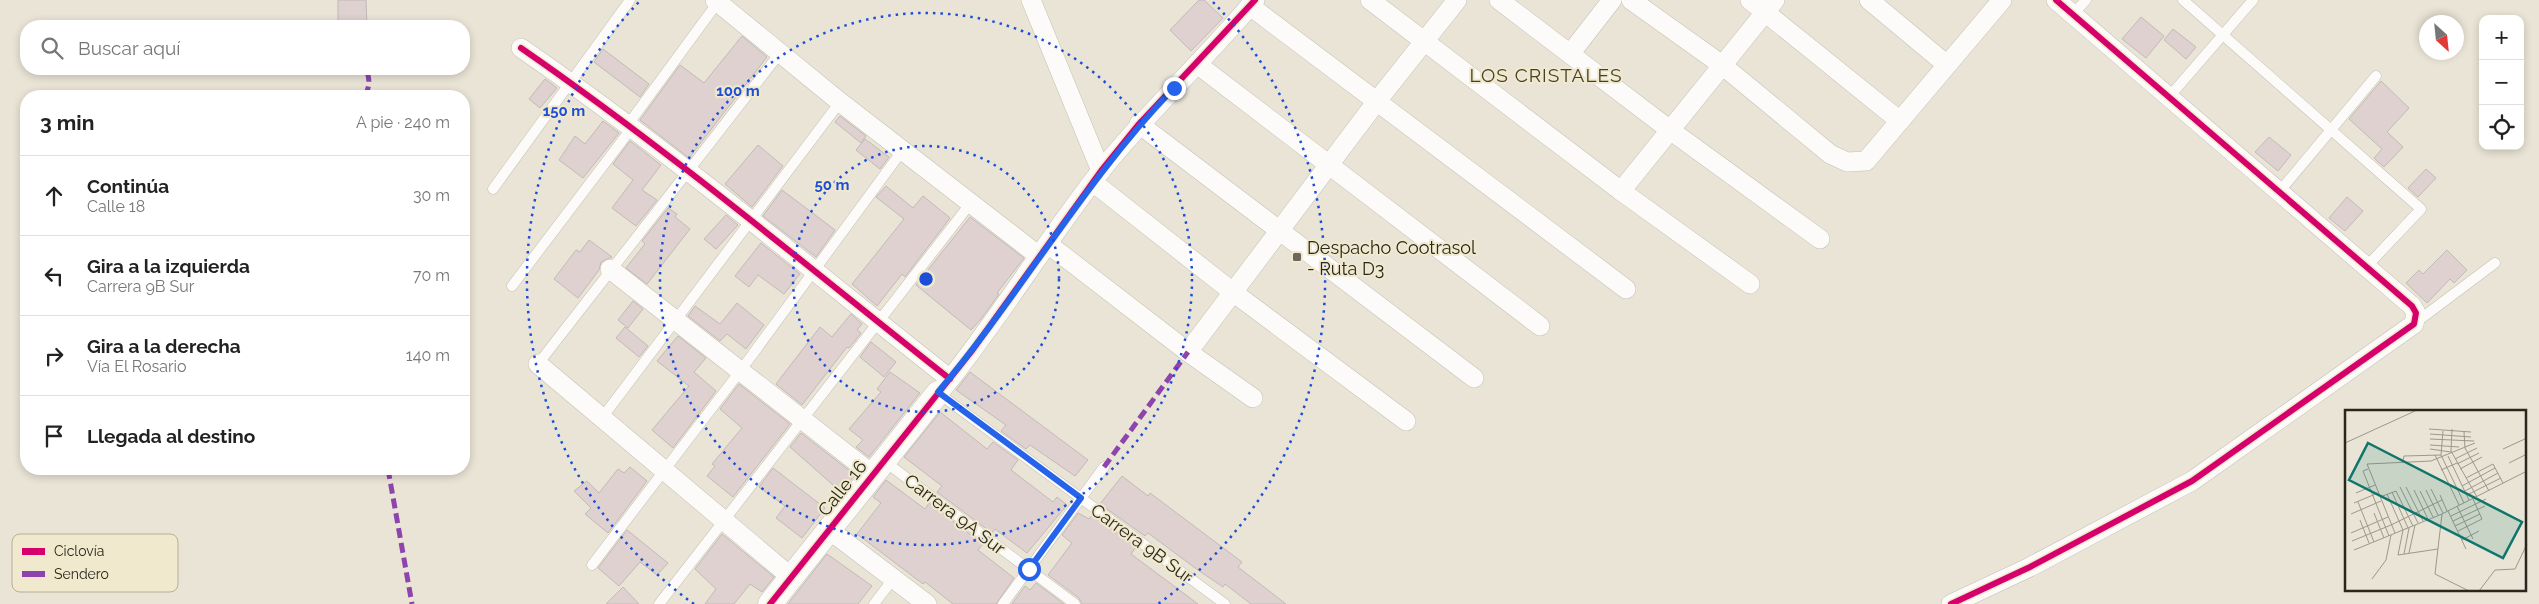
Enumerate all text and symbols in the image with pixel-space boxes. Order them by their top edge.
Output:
north arrow [2419,15,2464,60]
map controls [2479,15,2524,150]
button: + [2479,15,2524,60]
search box [20,20,470,75]
icon: search [38,34,66,62]
text: Buscar aquí [78,37,180,59]
button: − [2479,60,2524,105]
district label: LOS CRISTALES [1469,64,1623,86]
route end [1163,77,1186,100]
text: 100 m [716,82,760,100]
text: 150 m [543,102,585,120]
button: locate [2479,105,2524,150]
text: 3 min [40,110,94,135]
text: A pie · 240 m [356,113,450,132]
text: Continúa [87,175,169,197]
text: 50 m [814,176,850,194]
icon: ahead [40,182,68,210]
text: 30 m [413,186,450,205]
text: Calle 18 [87,197,145,216]
place label: Despacho Cootrasol - Ruta D3 [1307,237,1476,279]
marker: Despacho Cootrasol - Ruta D3 [1291,251,1303,263]
text: Gira a la izquierda [87,255,250,277]
icon: left [40,262,68,290]
text: 70 m [413,266,450,285]
centre of rings [917,270,935,288]
text: Carrera 9B Sur [87,277,194,296]
text: Gira a la derecha [87,335,241,357]
icon: right [40,342,68,370]
text: 140 m [406,346,450,365]
text: Vía El Rosario [87,357,187,376]
inset map [2345,410,2526,592]
icon: arrive [40,422,68,450]
text: Llegada al destino [87,425,255,447]
street label: Calle 16 [813,456,871,520]
street label: Carrera 9A Sur [901,469,1010,559]
street label: Carrera 9B Sur [1087,499,1198,587]
legend [12,534,178,592]
text: Ciclovía [54,543,104,559]
route start [1018,558,1041,581]
text: Sendero [54,566,109,582]

